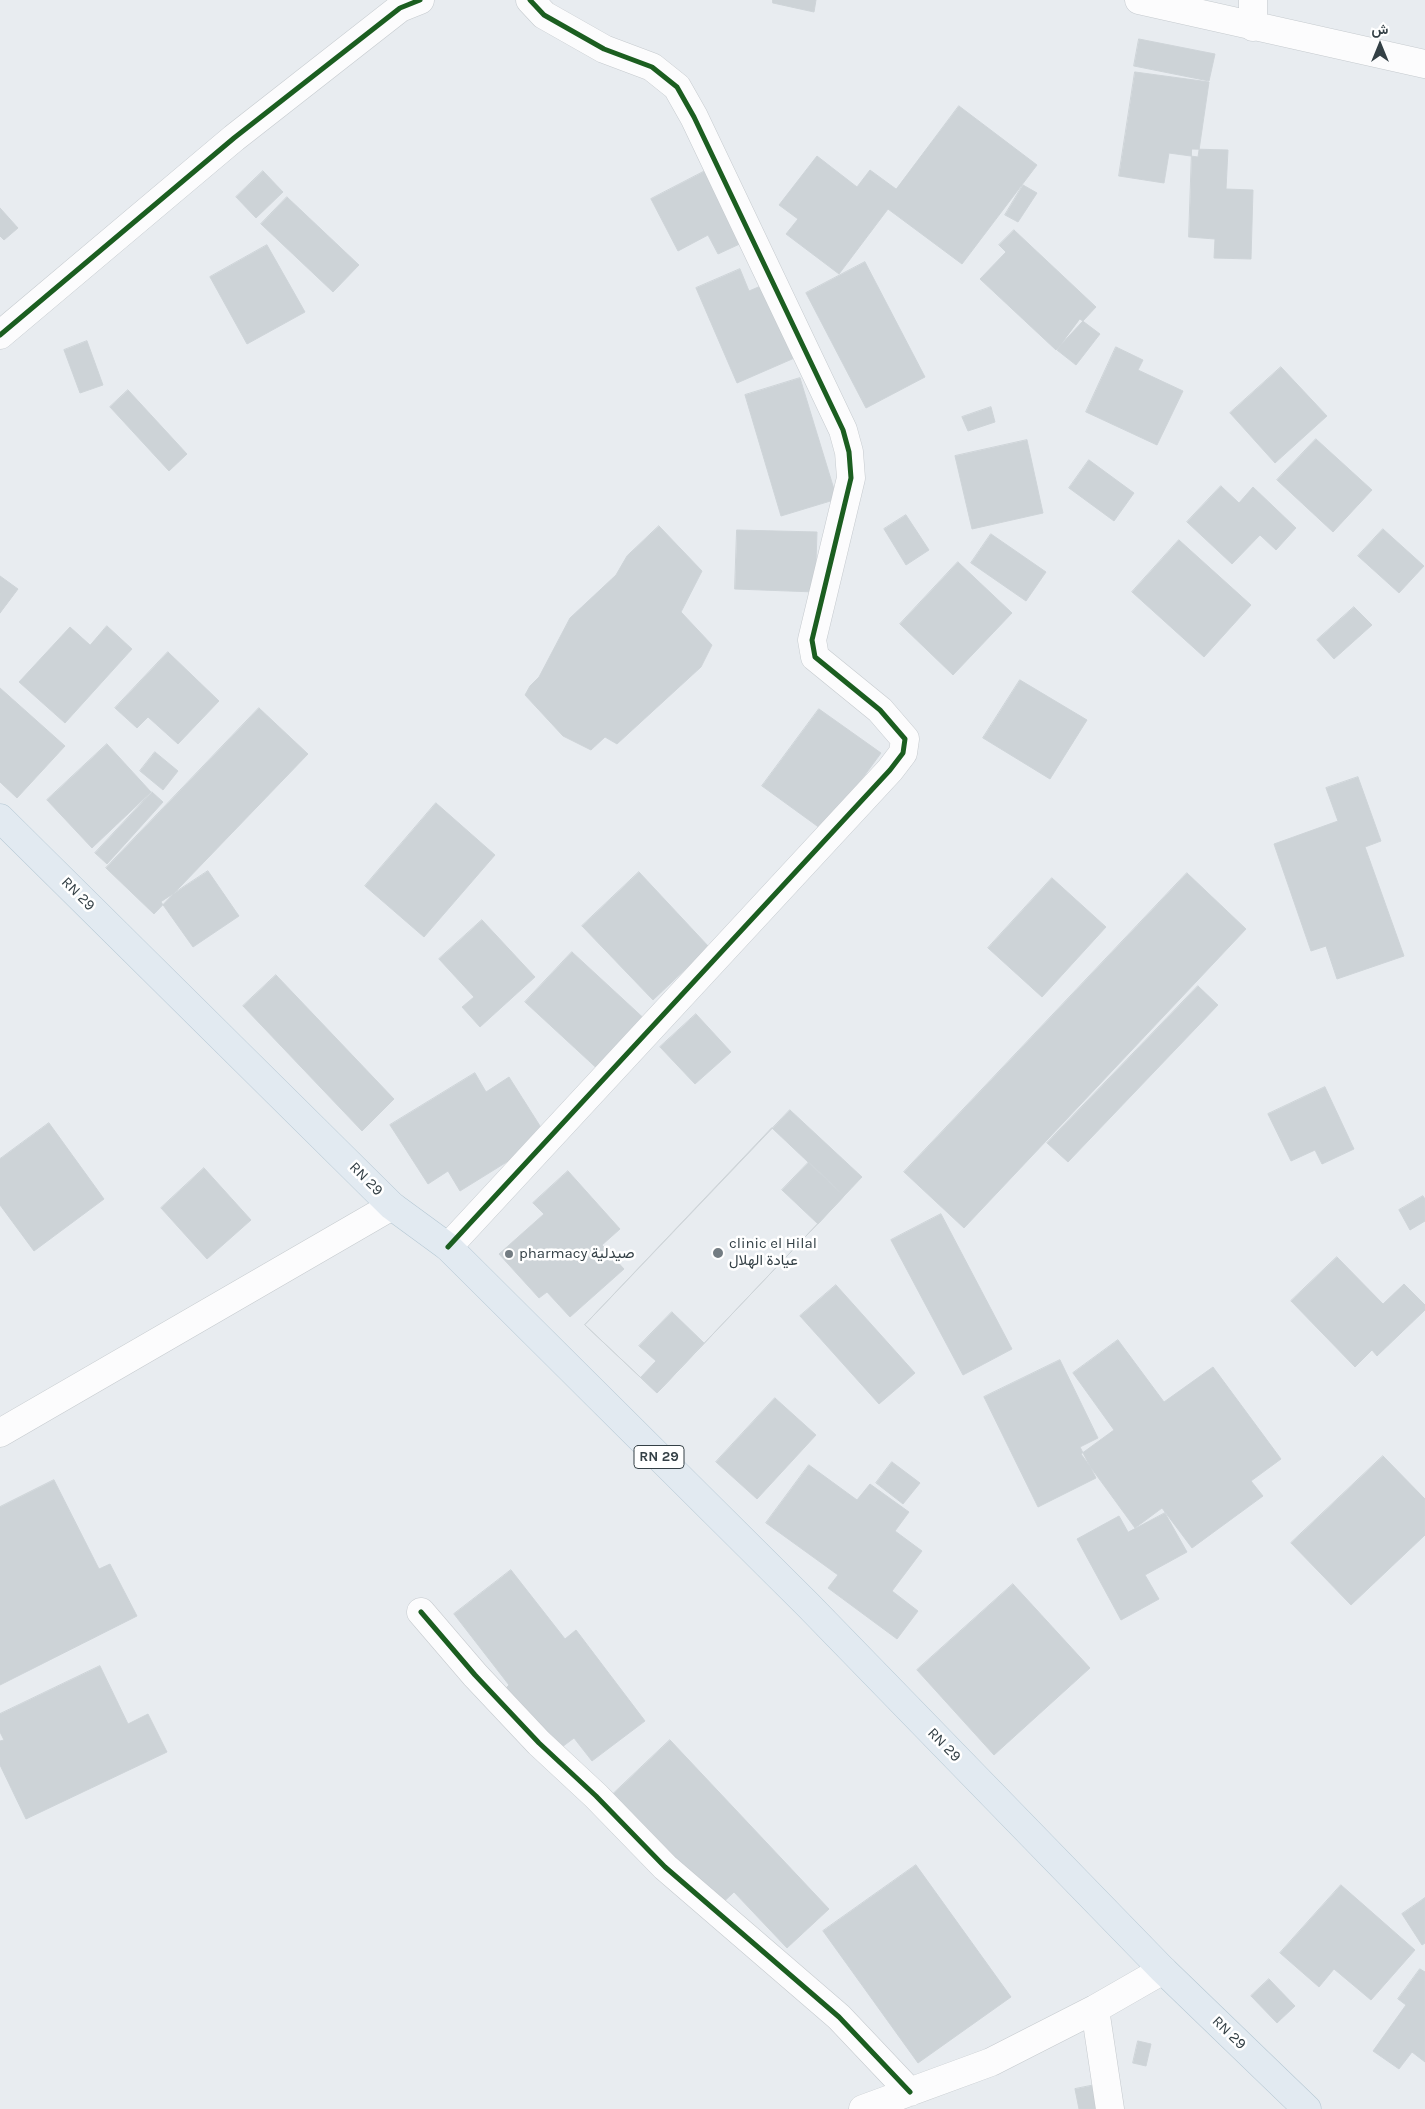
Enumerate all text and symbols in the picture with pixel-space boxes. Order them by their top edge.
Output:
north arrow [1355,20,1405,70]
text: ش [1372,21,1388,38]
street label: RN 29 [57,873,99,915]
street label: RN 29 [345,1158,387,1200]
place label: clinic el Hilal عيادة الهلال [729,1235,817,1270]
place label: pharmacy صيدلية [519,1245,635,1263]
marker: clinic el Hilal عيادة الهلال [711,1246,725,1260]
marker: pharmacy صيدلية [503,1248,515,1260]
road number: RN 29 [634,1445,684,1468]
street label: RN 29 [923,1724,965,1766]
street label: RN 29 [1208,2012,1250,2054]

